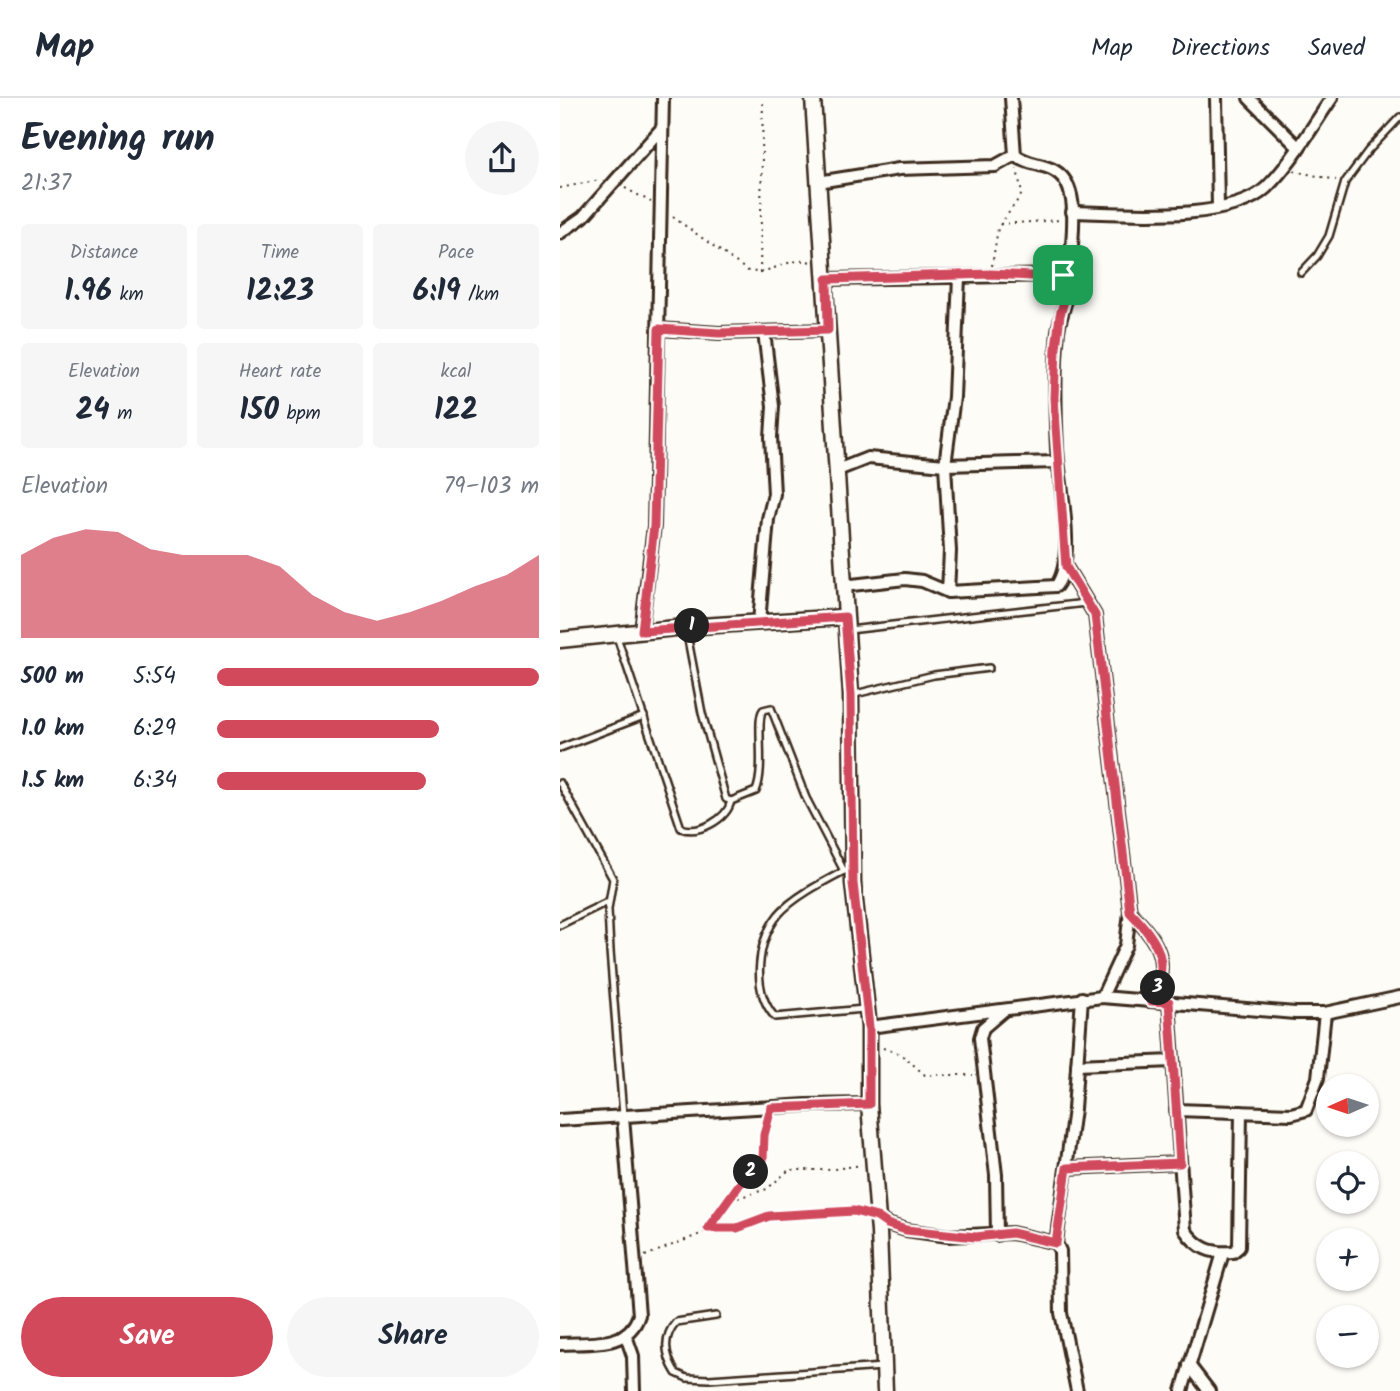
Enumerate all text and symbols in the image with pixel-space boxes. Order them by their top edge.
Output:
text: Map [35,22,95,75]
text: Map [1091,29,1133,68]
text: Directions [1171,29,1270,68]
text: Saved [1308,29,1365,68]
text: Evening run [21,110,215,170]
button: share [465,121,539,195]
text: 21:37 [21,166,71,202]
text: Distance [70,238,138,268]
text: Time [261,238,299,268]
text: Pace [438,238,474,268]
pin [1033,245,1093,305]
icon: arrive [1044,256,1082,294]
text: 1.96 [64,268,112,316]
text: 12:23 [246,268,314,316]
text: 6:19 [413,268,461,316]
text: km [112,280,144,310]
text: /km [461,280,499,310]
text: Elevation [68,357,140,387]
text: Heart rate [239,357,321,387]
text: kcal [441,357,471,387]
text: 24 [76,387,110,435]
text: 150 [239,387,279,435]
text: 122 [434,387,478,435]
text: m [110,399,132,429]
text: bpm [279,399,321,429]
text: Elevation [21,469,108,505]
text: 79–103 m [444,469,539,505]
pin: 1 [674,608,710,644]
text: 1 [689,610,694,640]
text: 500 m [21,659,84,695]
text: 5:54 [133,659,176,695]
text: 1.0 km [21,711,84,747]
text: 6:29 [133,711,176,747]
text: 1.5 km [21,763,84,799]
text: 6:34 [133,763,177,799]
pin: 3 [1140,970,1176,1006]
text: 3 [1152,972,1163,1002]
north arrow [1316,1074,1379,1138]
map controls [1316,1074,1379,1368]
button: locate [1316,1151,1379,1214]
pin: 2 [734,1154,768,1190]
text: 2 [745,1156,756,1186]
button: + [1316,1228,1379,1291]
button: Save [21,1297,273,1377]
button: Share [287,1297,539,1377]
button: − [1316,1305,1379,1368]

